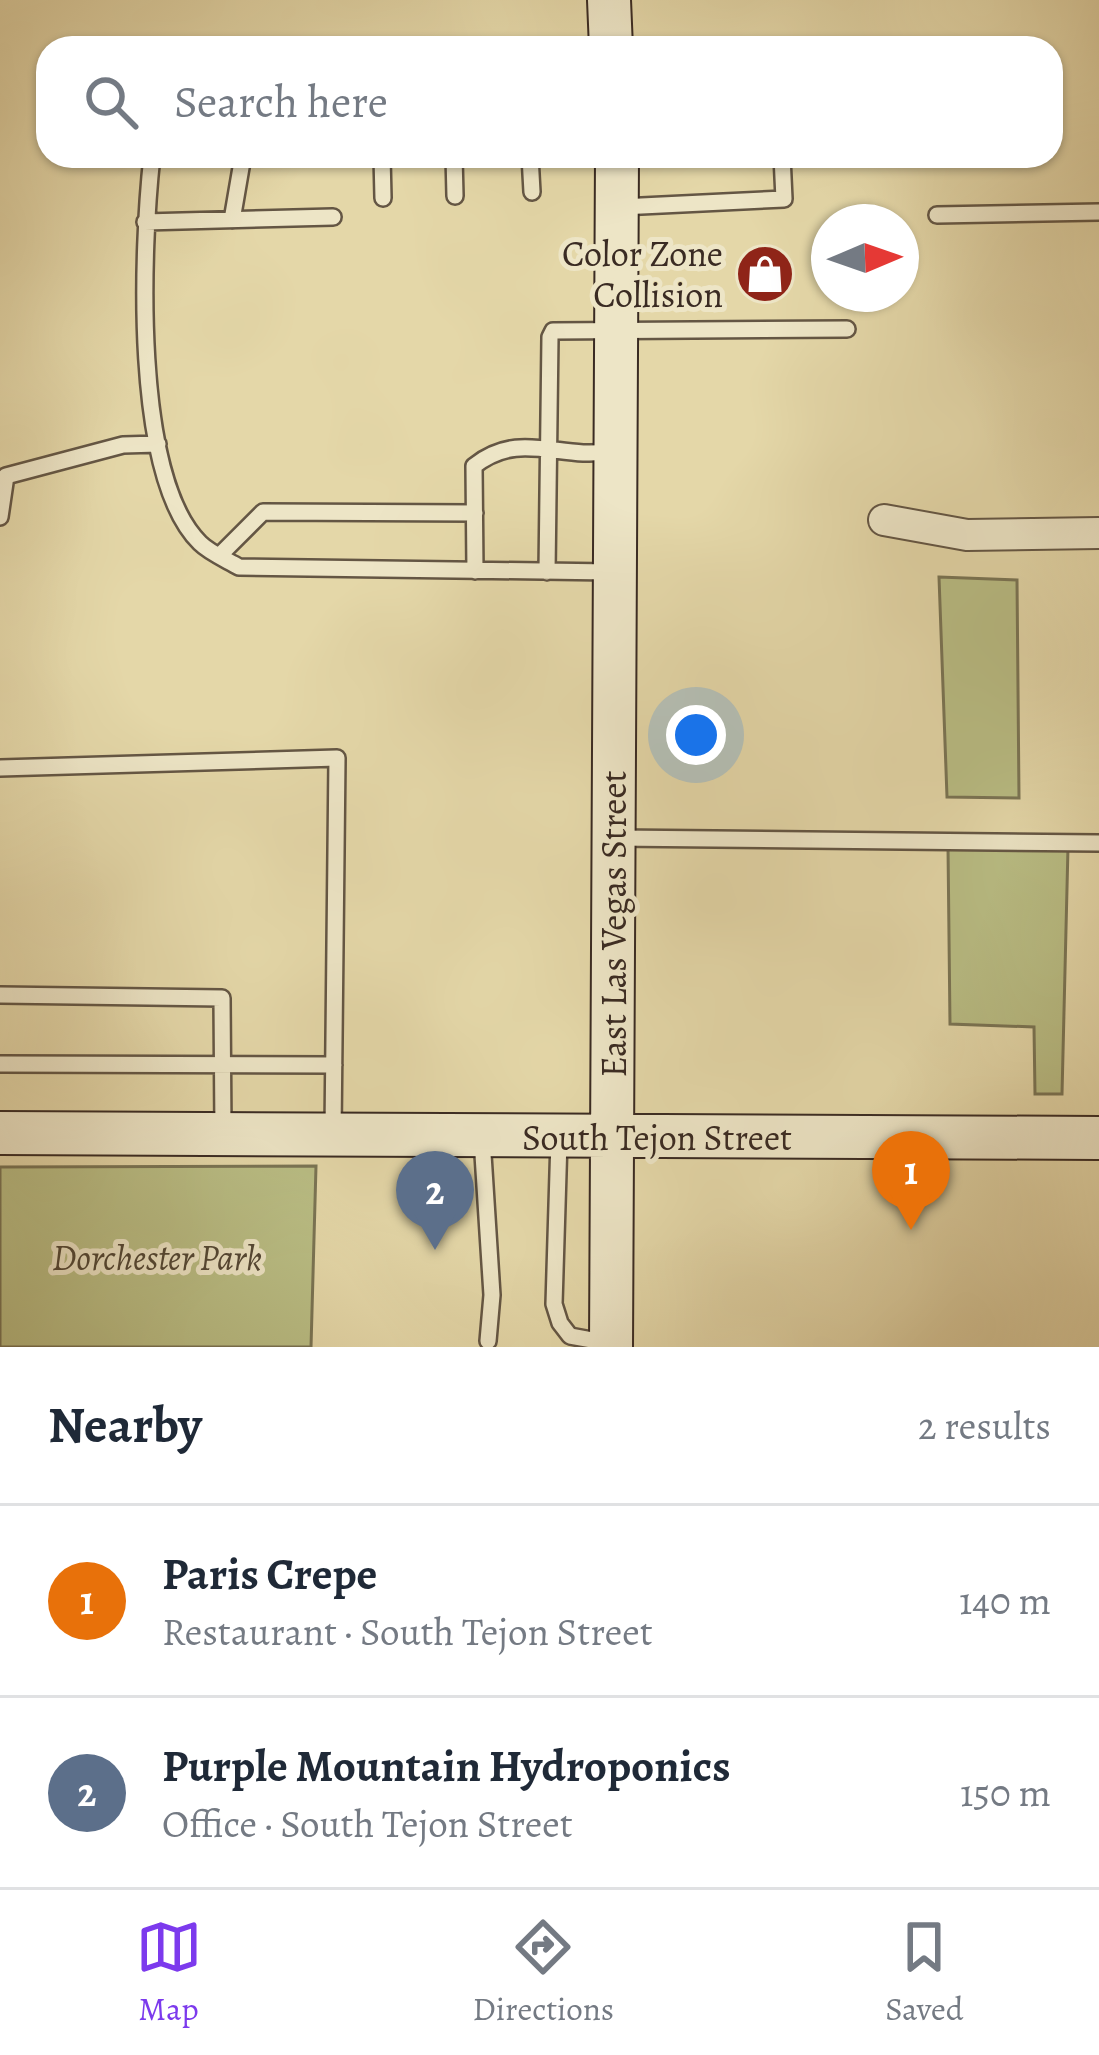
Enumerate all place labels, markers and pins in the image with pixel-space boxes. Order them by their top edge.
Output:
place label: Color Zone Collision [562,229,723,319]
shop icon: Color Zone Collision [734,243,796,305]
pin: 1 [872,1131,950,1230]
pin: 2 [396,1151,474,1250]

